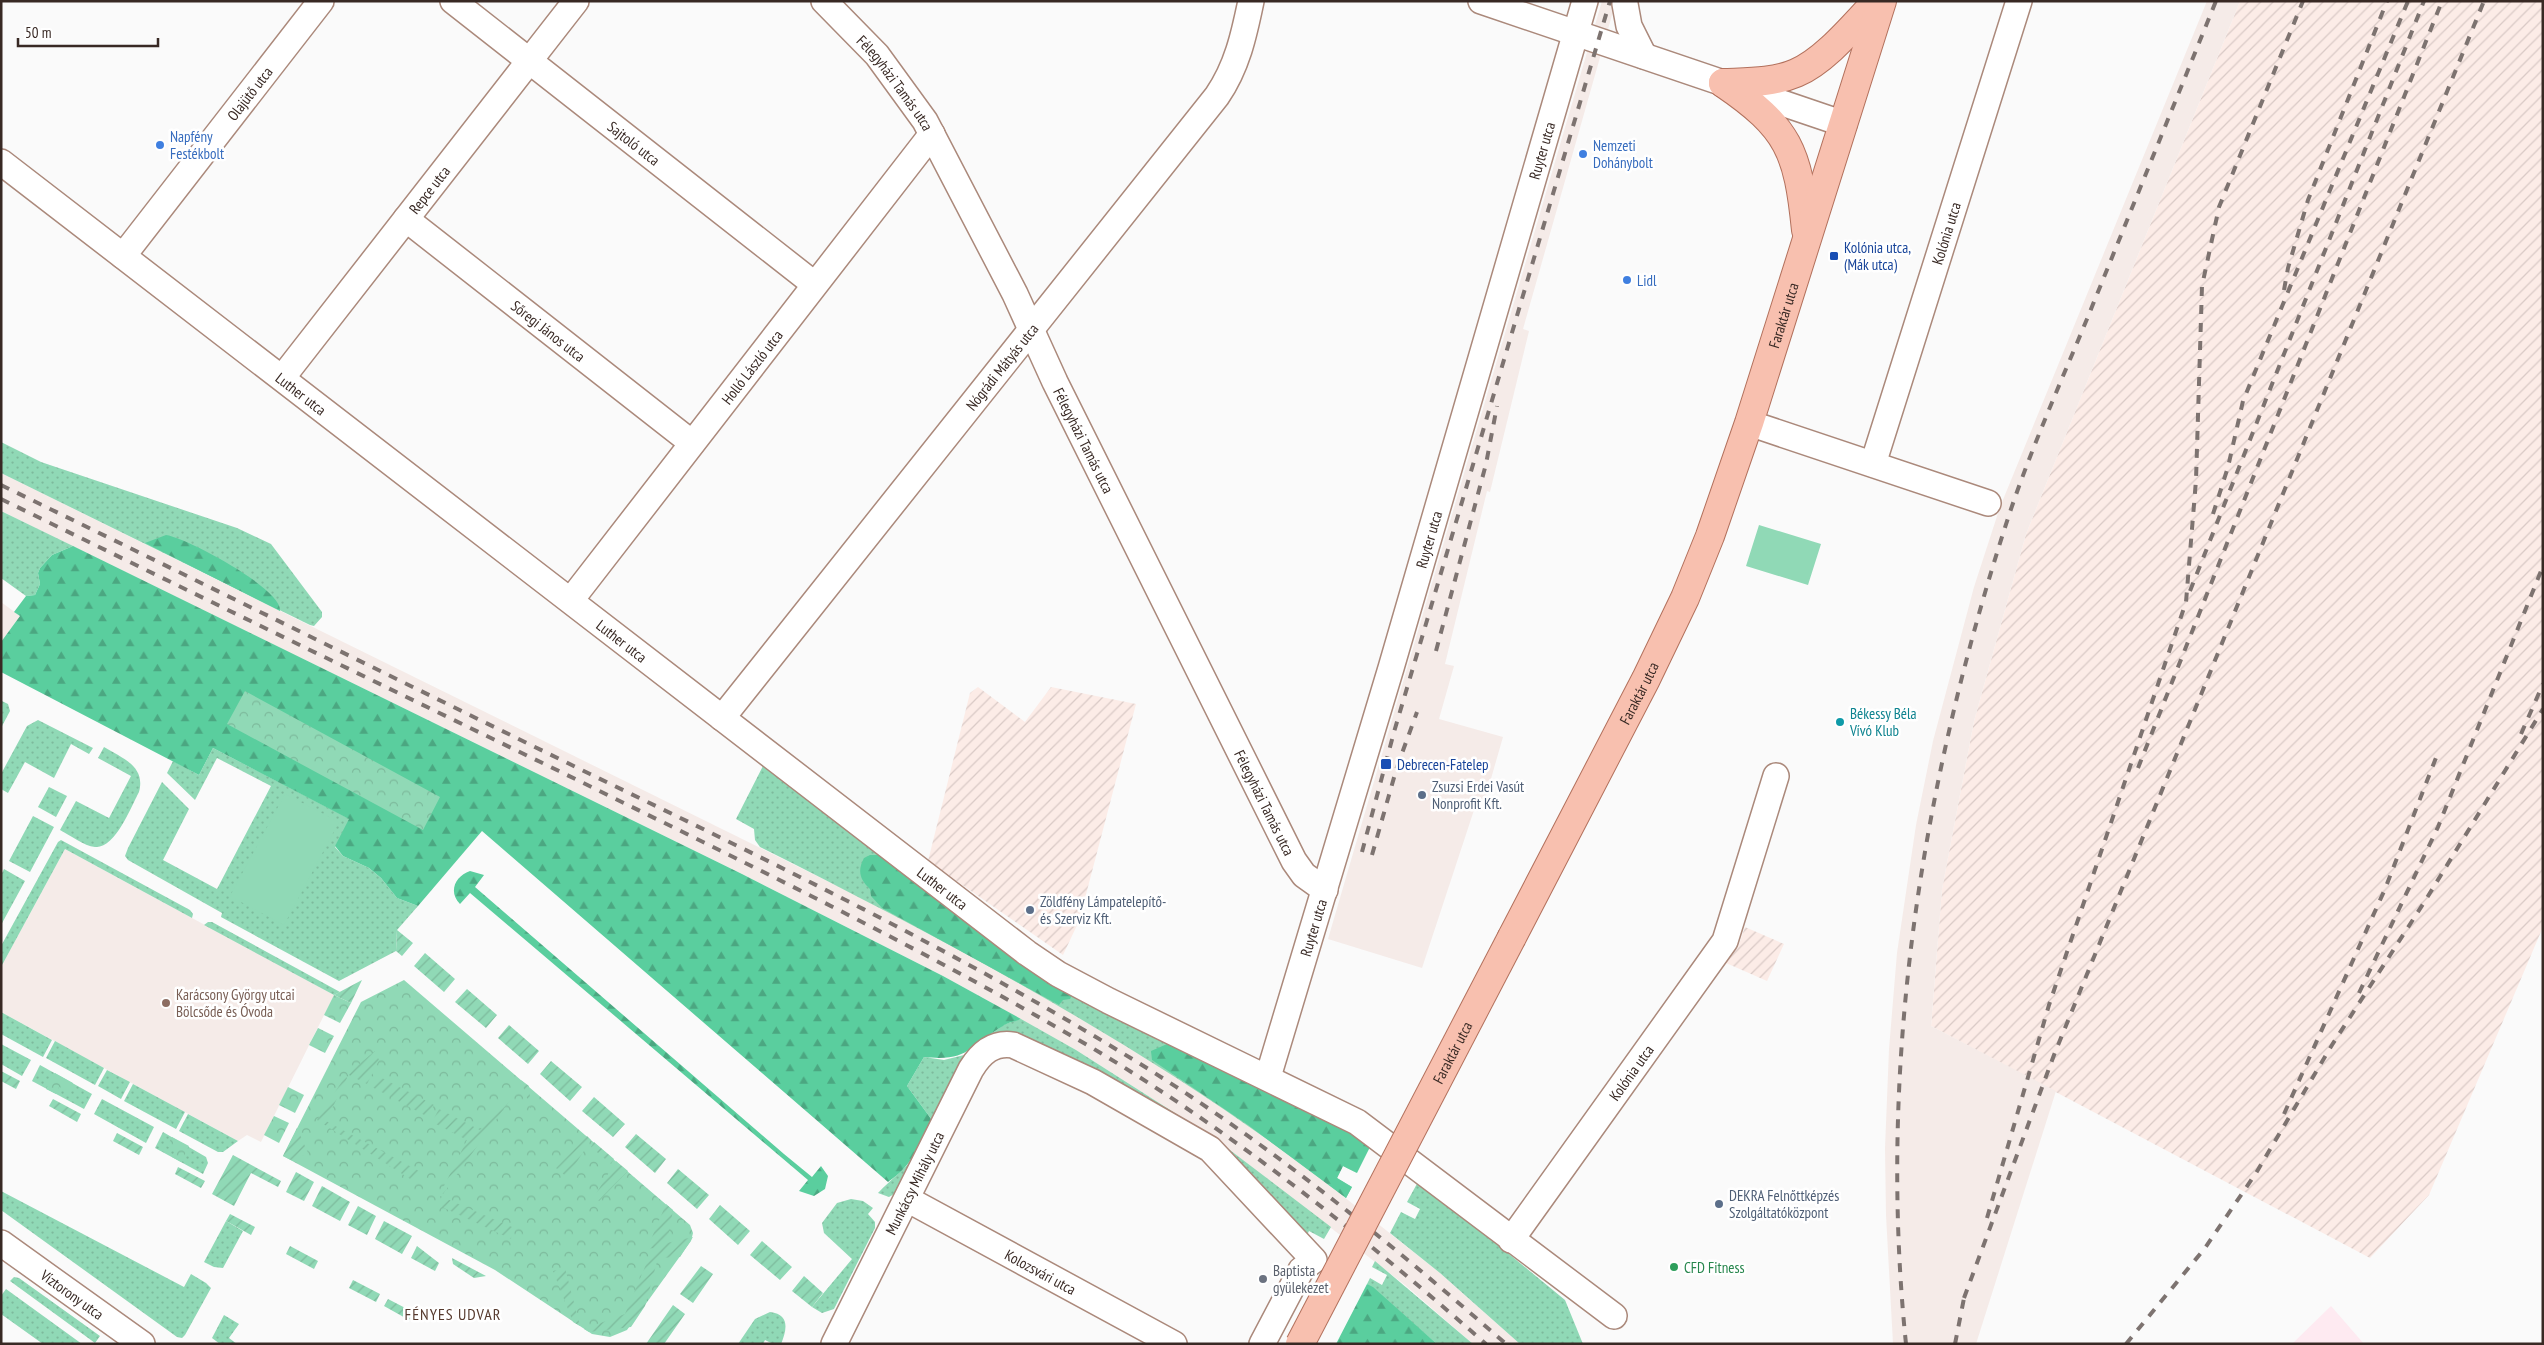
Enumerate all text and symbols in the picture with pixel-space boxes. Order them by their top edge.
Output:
scale bar [18,15,158,47]
text: 50 m [25,23,51,42]
street label: Félegyházi Tamás utca [853,31,938,134]
street label: Olajütő utca [222,63,276,124]
street label: Sajtoló utca [604,117,664,169]
street label: Ruyter utca [1524,120,1559,181]
place label: Napfény Festékbolt [170,127,224,163]
place label: Nemzeti Dohánybolt [1593,136,1653,172]
marker: Napfény Festékbolt [154,139,166,151]
marker: Nemzeti Dohánybolt [1577,148,1589,160]
street label: Repce utca [404,162,454,217]
street label: Kolónia utca [1927,200,1964,267]
place label: Kolónia utca, (Mák utca) [1844,238,1911,274]
marker: Kolónia utca, (Mák utca) [1828,250,1840,262]
place label: Lidl [1637,271,1657,290]
marker: Lidl [1621,274,1633,286]
street label: Faraktár utca [1764,280,1802,350]
street label: Sőregi János utca [508,296,589,365]
street label: Nógrádi Mátyás utca [961,319,1042,414]
street label: Holló László utca [717,326,786,408]
street label: Luther utca [272,368,330,419]
street label: Félegyházi Tamás utca [1050,384,1118,496]
street label: Ruyter utca [1411,509,1446,570]
street label: Luther utca [593,615,651,666]
street label: Faraktár utca [1615,659,1662,727]
place label: Békessy Béla Vívó Klub [1849,704,1916,740]
marker: Békessy Béla Vívó Klub [1834,716,1846,728]
street label: Félegyházi Tamás utca [1231,747,1299,859]
place label: Debrecen-Fatelep [1397,755,1489,774]
marker: Debrecen-Fatelep [1379,757,1393,771]
place label: Zsuzsi Erdei Vasút Nonprofit Kft. [1432,777,1524,813]
marker: Zsuzsi Erdei Vasút Nonprofit Kft. [1416,789,1428,801]
street label: Luther utca [914,863,972,913]
place label: Zöldfény Lámpatelepítő- és Szerviz Kft. [1040,892,1166,928]
street label: Ruyter utca [1295,897,1330,958]
marker: Zöldfény Lámpatelepítő- és Szerviz Kft. [1024,904,1036,916]
place label: Karácsony György utcai Bölcsőde és Óvoda [176,985,295,1021]
marker: Karácsony György utcai Bölcsőde és Óvoda [160,997,172,1009]
street label: Faraktár utca [1428,1018,1476,1087]
street label: Kolónia utca [1604,1041,1657,1104]
street label: Munkácsy Mihály utca [881,1128,948,1238]
place label: DEKRA Felnőttképzés Szolgáltatóközpont [1729,1186,1839,1222]
marker: DEKRA Felnőttképzés Szolgáltatóközpont [1713,1198,1725,1210]
street label: Kolozsvári utca [1002,1245,1079,1298]
place label: CFD Fitness [1684,1258,1745,1277]
place label: Baptista gyülekezet [1273,1261,1329,1297]
marker: CFD Fitness [1668,1261,1680,1273]
street label: Víztorony utca [36,1265,108,1323]
marker: Baptista gyülekezet [1257,1273,1269,1285]
district label: FÉNYES UDVAR [405,1304,501,1324]

